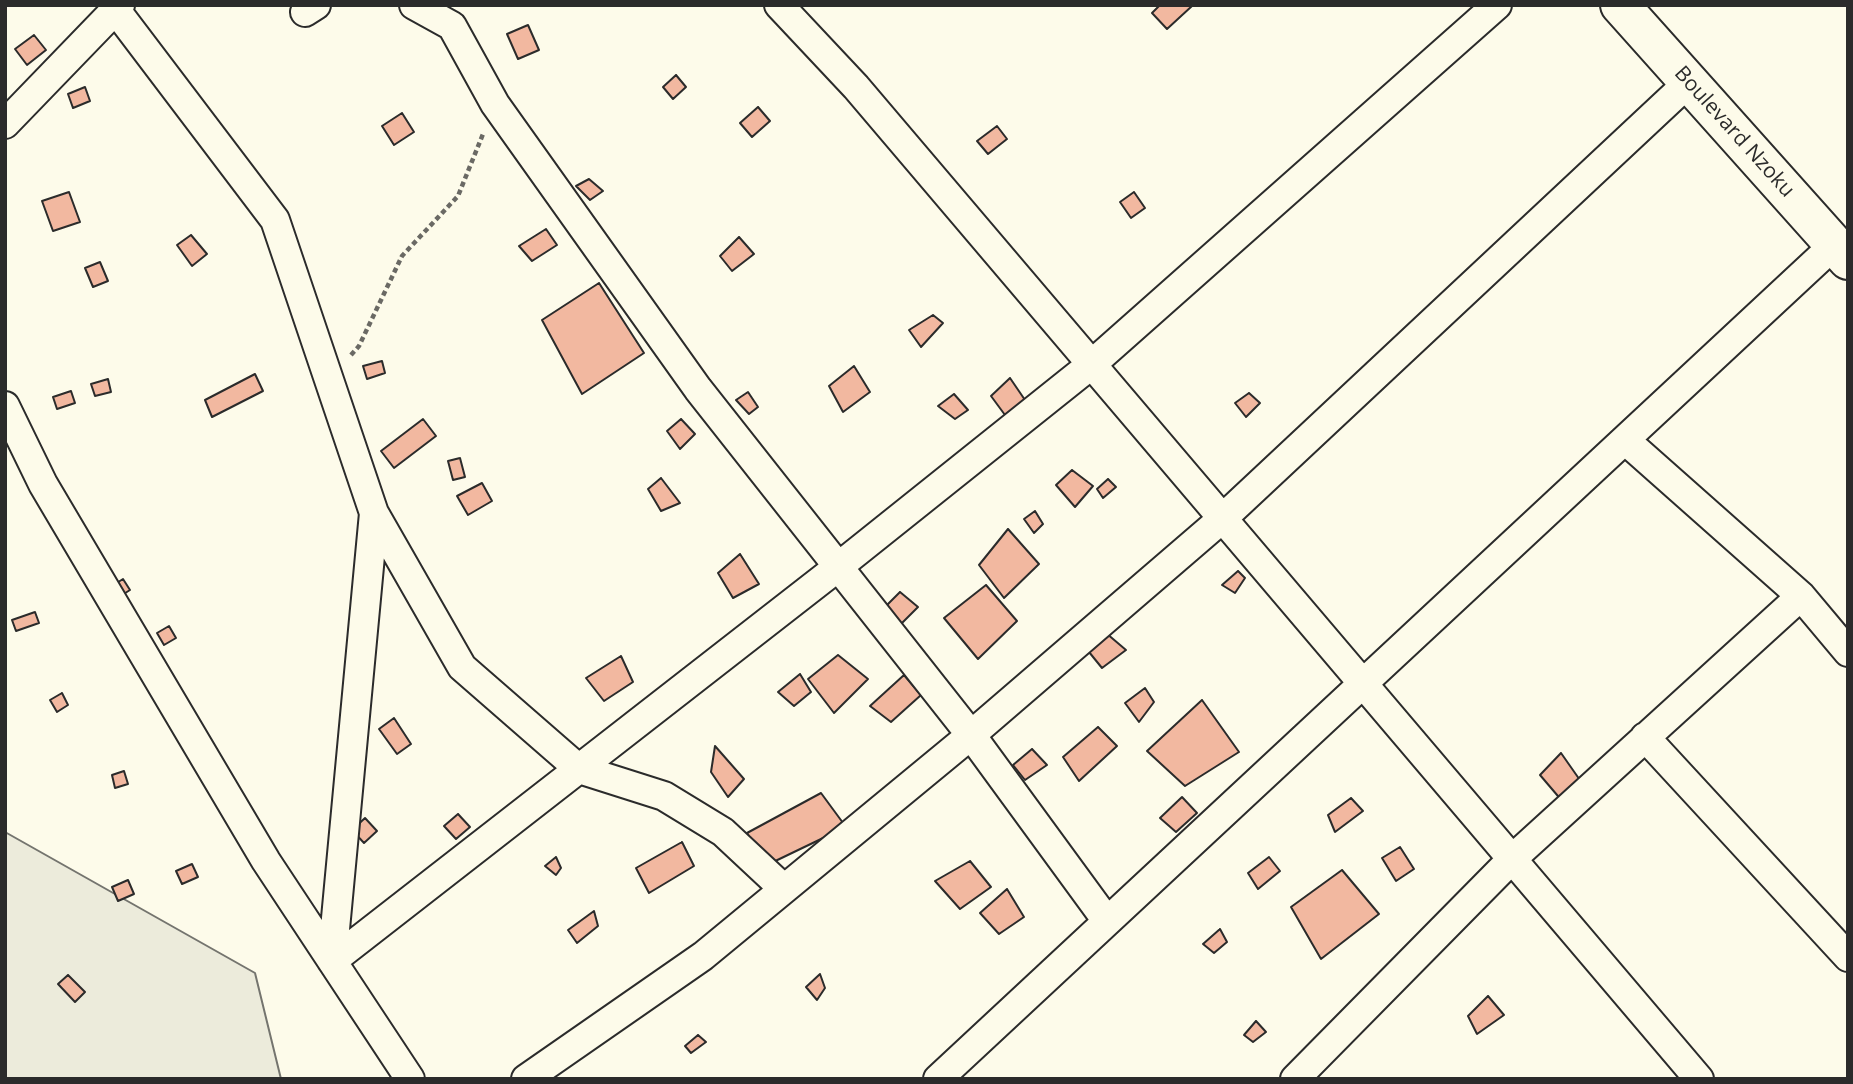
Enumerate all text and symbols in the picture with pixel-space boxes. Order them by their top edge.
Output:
street label: Boulevard Nzoku [1669,61,1799,203]

